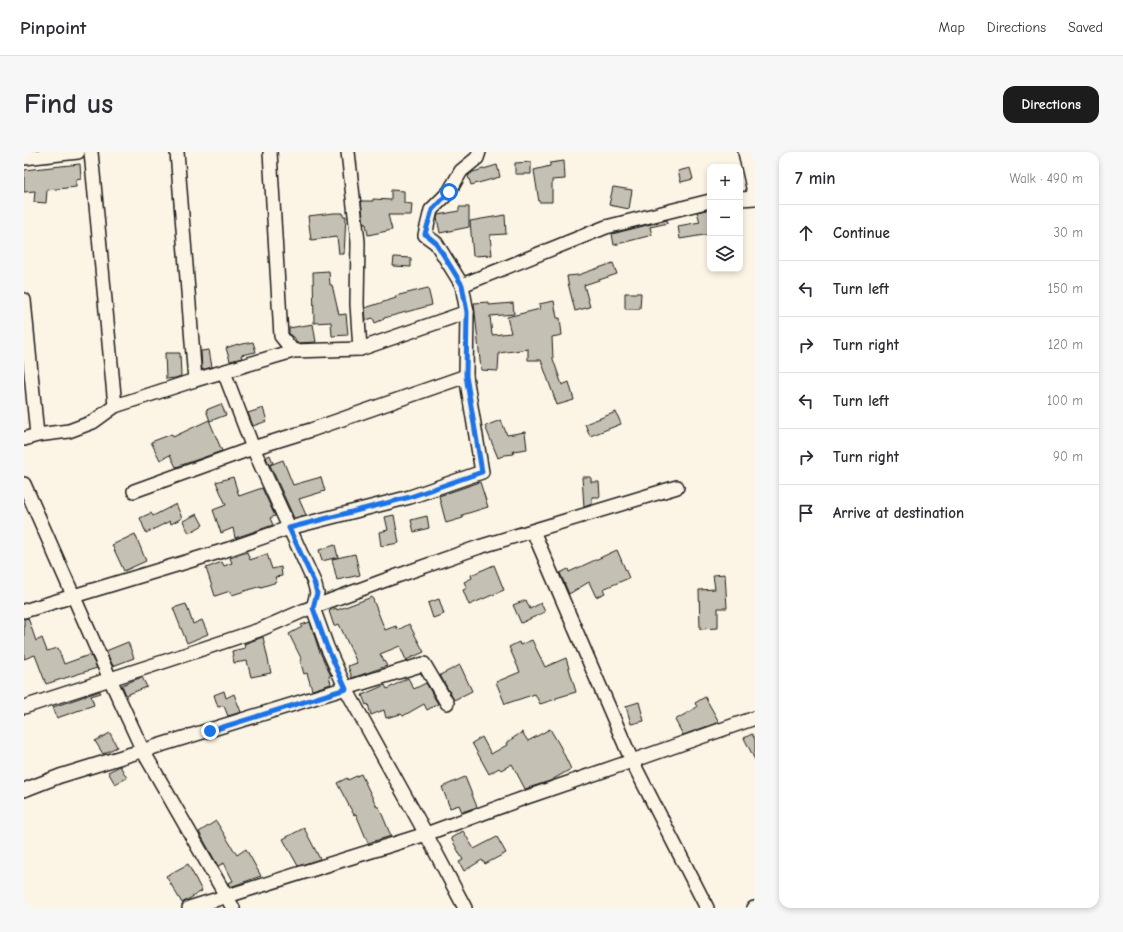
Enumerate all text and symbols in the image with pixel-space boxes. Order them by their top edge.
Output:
text: Pinpoint [20,17,86,39]
text: Map [938,19,965,36]
text: Directions [987,19,1046,36]
text: Saved [1068,19,1103,36]
button: Directions [1003,86,1099,123]
text: Find us [24,88,113,120]
map controls [707,164,743,272]
button: + [707,164,743,200]
text: 7 min [795,169,836,188]
text: Walk · 490 m [1010,171,1083,186]
route start [440,183,458,201]
button: − [707,200,743,236]
icon: ahead [795,222,817,244]
text: Continue [833,224,890,242]
text: 30 m [1053,225,1083,240]
button: layers [707,236,743,272]
icon: left [795,278,817,300]
text: Turn left [833,280,889,298]
text: 150 m [1048,281,1083,296]
icon: right [795,334,817,356]
text: Turn right [833,336,899,354]
text: 120 m [1048,337,1083,352]
icon: left [795,390,817,412]
text: Turn left [833,392,889,410]
text: 100 m [1047,393,1083,408]
icon: right [795,446,817,468]
text: Turn right [833,448,899,466]
text: 90 m [1053,449,1083,464]
icon: arrive [795,502,817,524]
text: Arrive at destination [833,504,964,522]
route end [201,722,219,740]

